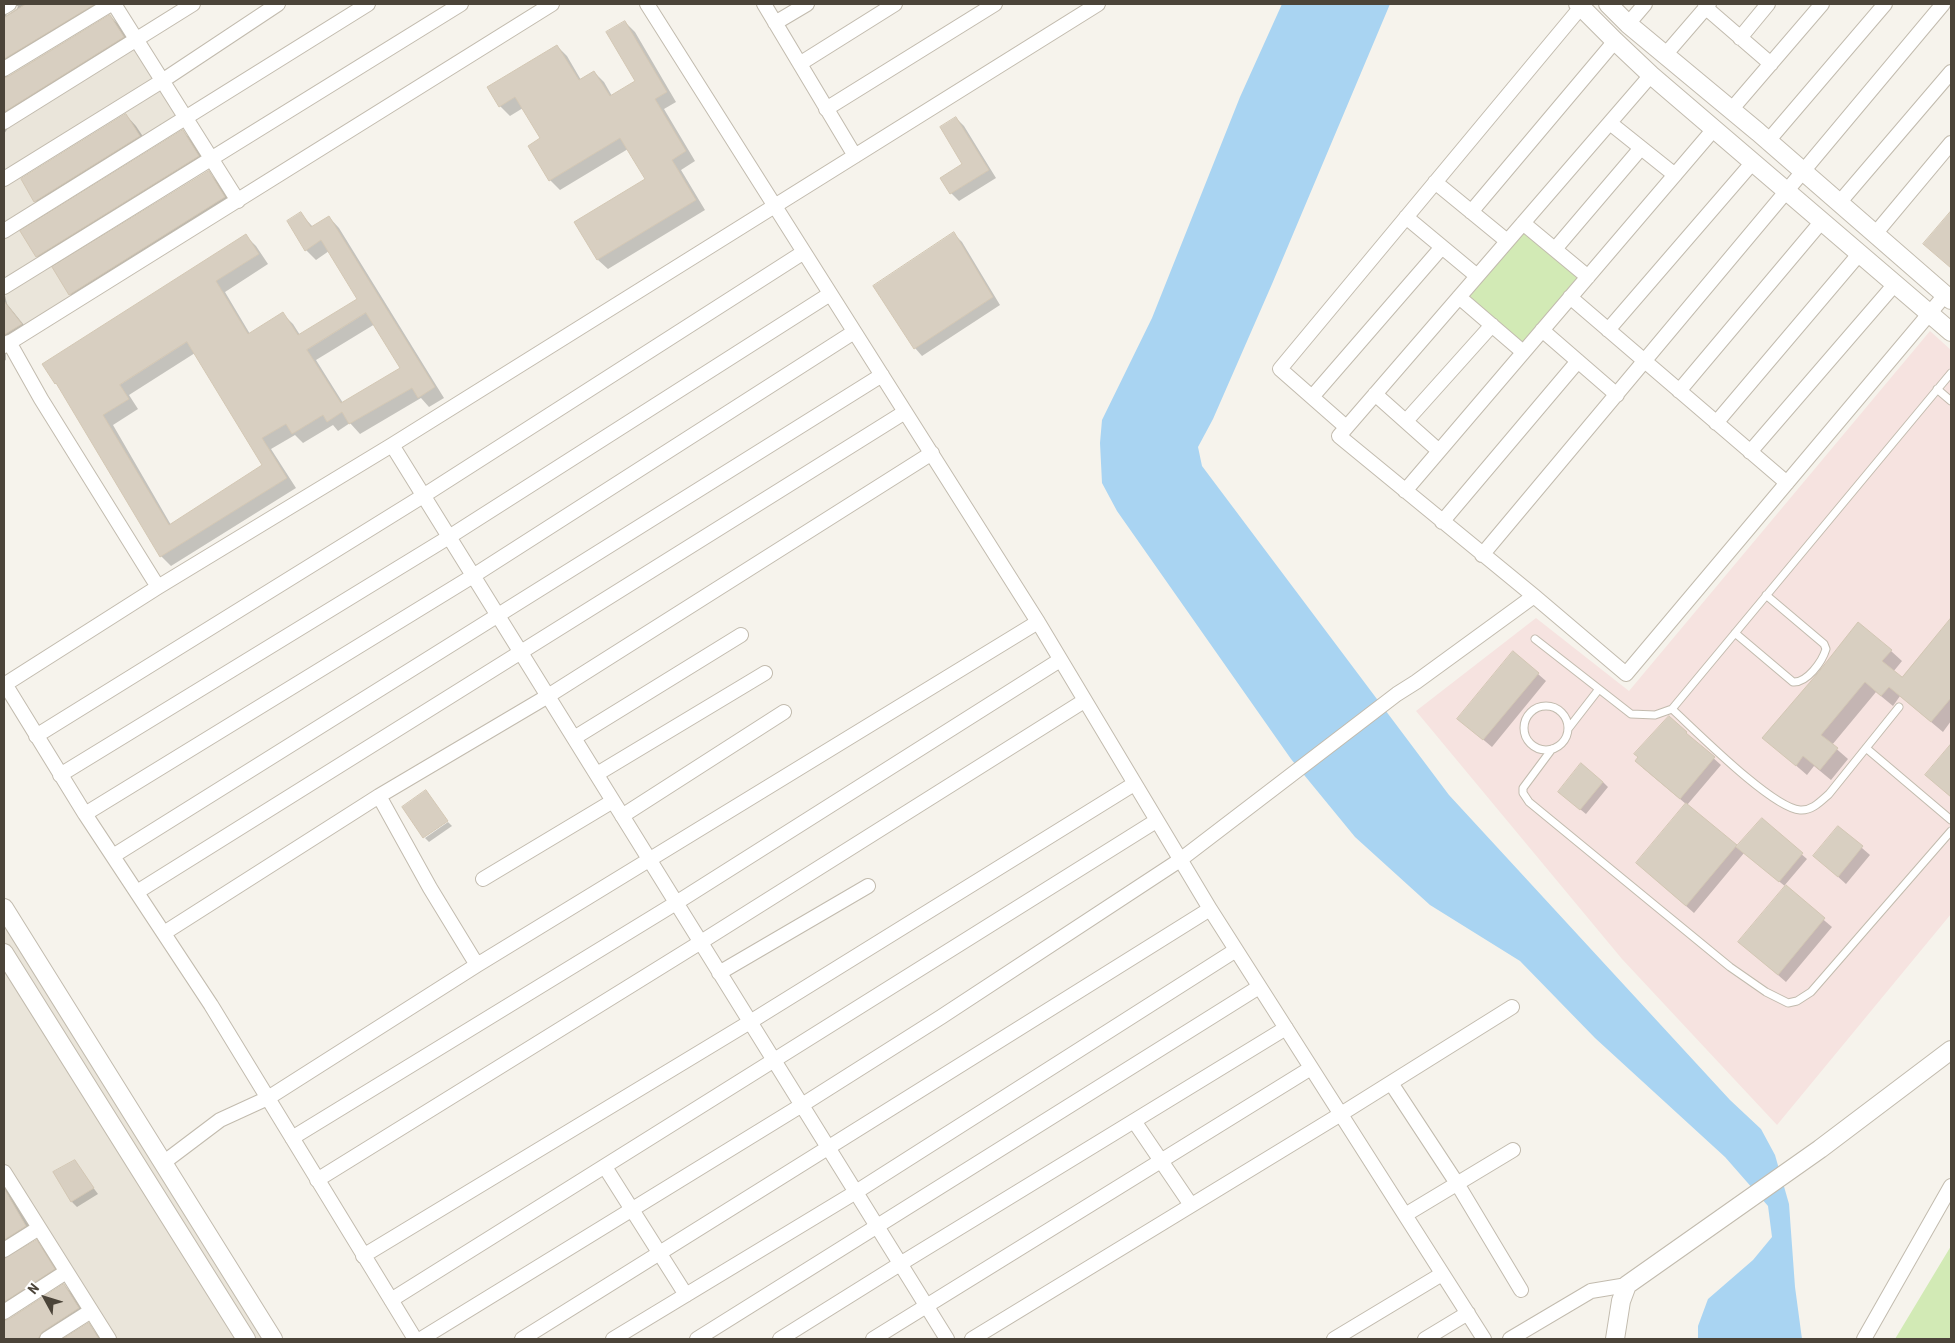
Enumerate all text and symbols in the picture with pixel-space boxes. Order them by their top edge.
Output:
north arrow [20,1273,70,1323]
text: N [24,1280,42,1297]

